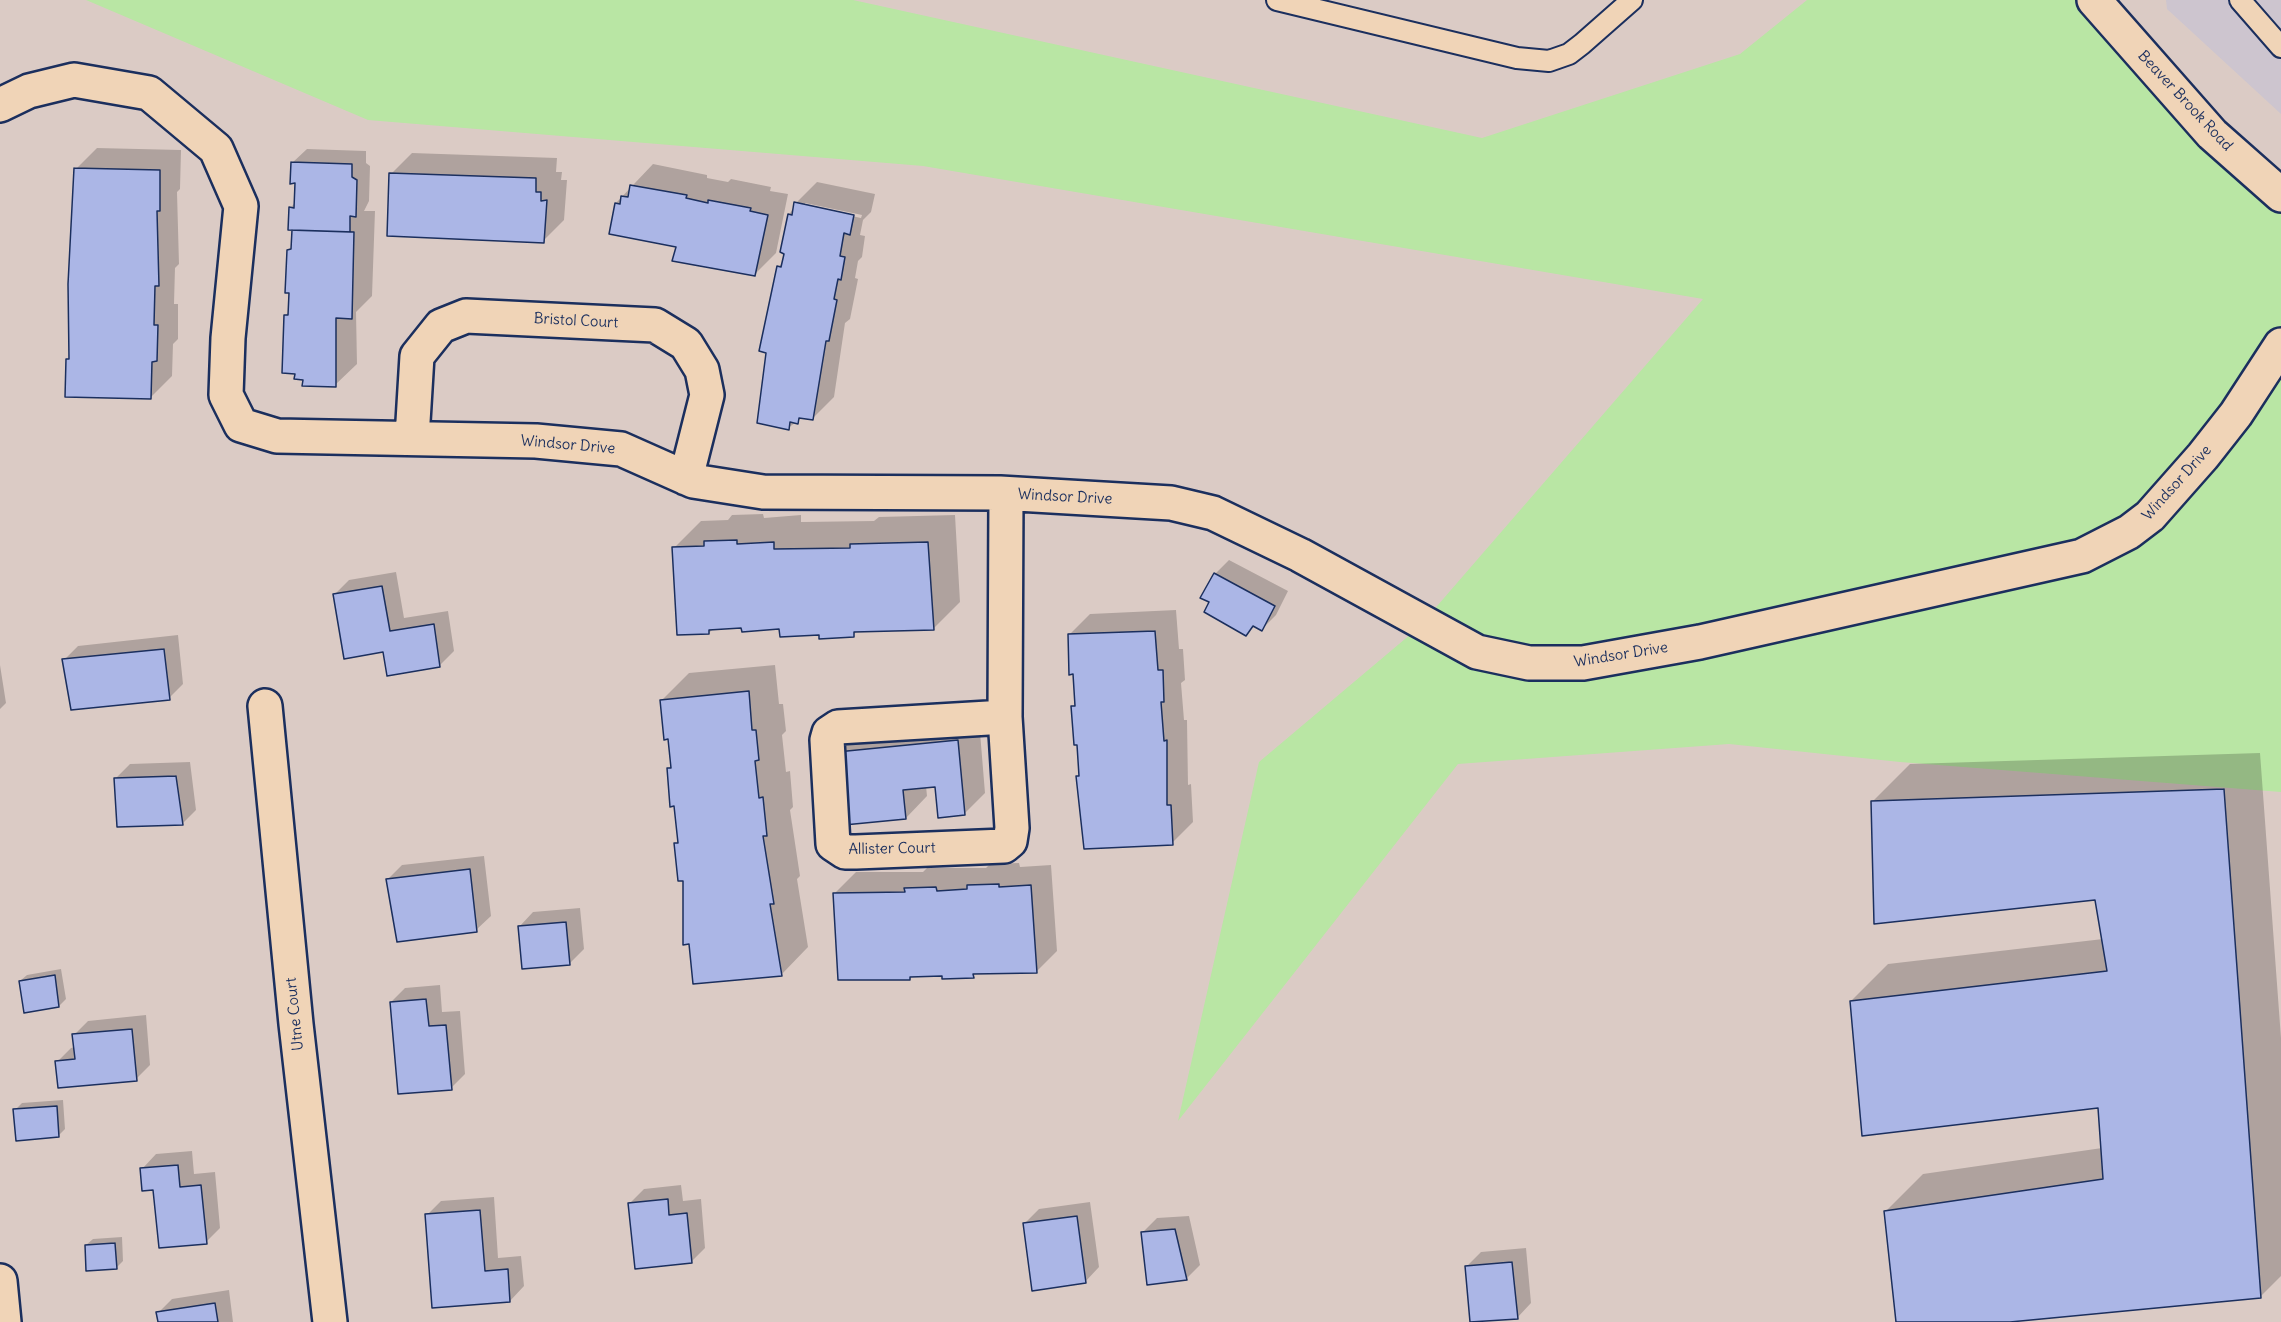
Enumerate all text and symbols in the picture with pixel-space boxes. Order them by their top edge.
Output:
street label: Beaver Brook Road [2134,47,2236,155]
street label: Bristol Court [533,310,619,332]
street label: Windsor Drive [520,432,616,458]
street label: Windsor Drive [2139,442,2215,524]
street label: Windsor Drive [1017,486,1113,508]
street label: Windsor Drive [1573,639,1669,671]
street label: Allister Court [848,839,936,859]
street label: Utne Court [282,976,308,1052]

